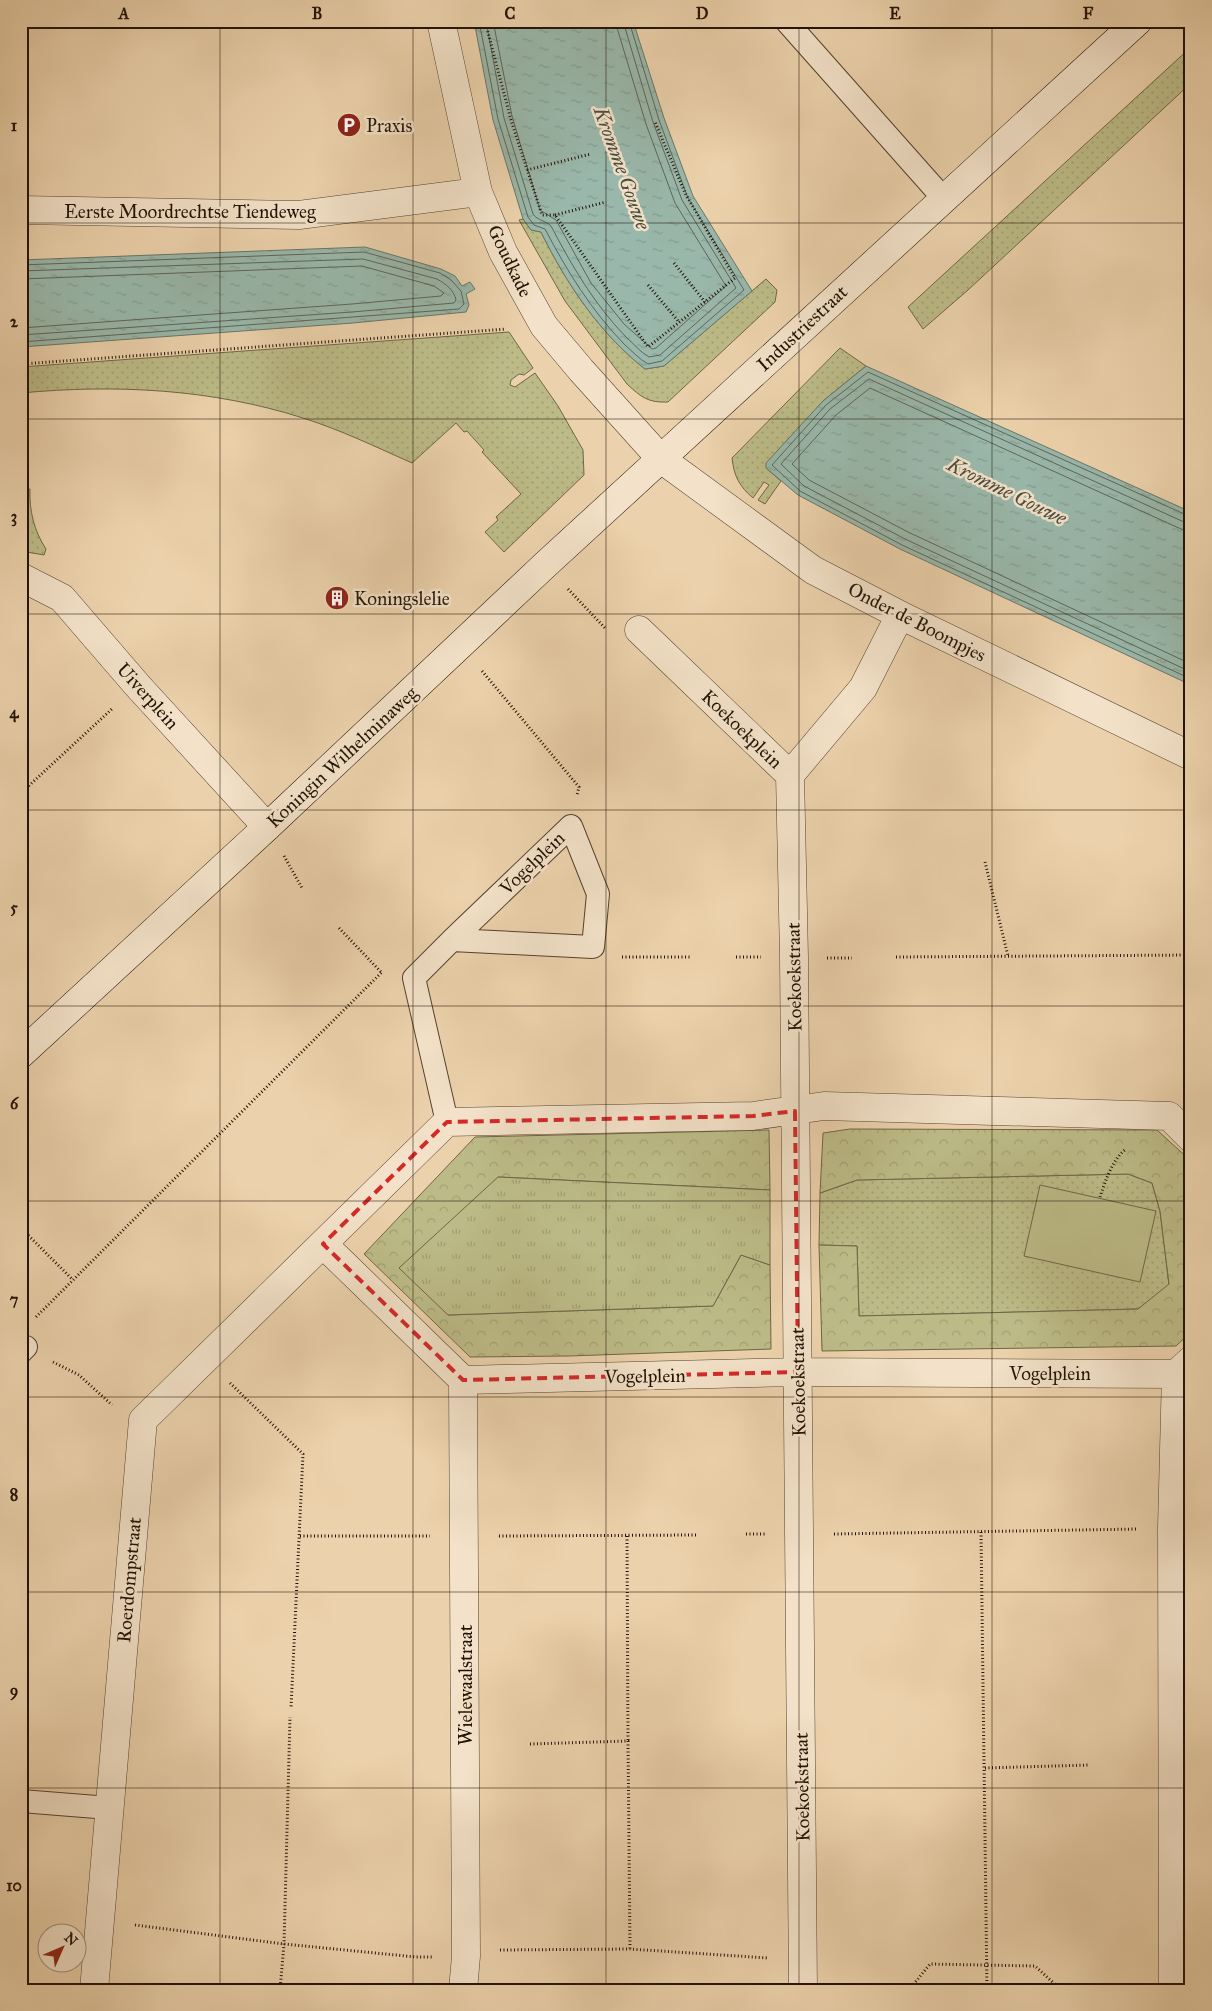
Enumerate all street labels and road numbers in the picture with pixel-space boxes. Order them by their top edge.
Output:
street label: Eerste Moordrechtse Tiendeweg [64,200,316,224]
street label: Goudkade [483,221,537,301]
street label: Industriestraat [752,280,852,376]
street label: Onder de Boompjes [844,577,990,667]
street label: Uiverplein [112,658,184,734]
street label: Koningin Wilhelminaweg [262,681,423,834]
street label: Koekoekplein [697,685,787,773]
street label: Vogelplein [494,826,570,901]
street label: Koekoekstraat [782,922,806,1032]
street label: Koekoekstraat [786,1327,810,1437]
street label: Vogelplein [1008,1362,1091,1386]
street label: Vogelplein [603,1364,686,1389]
street label: Roerdompstraat [112,1516,146,1644]
street label: Wielewaalstraat [454,1624,477,1746]
street label: Koekoekstraat [790,1732,814,1842]

